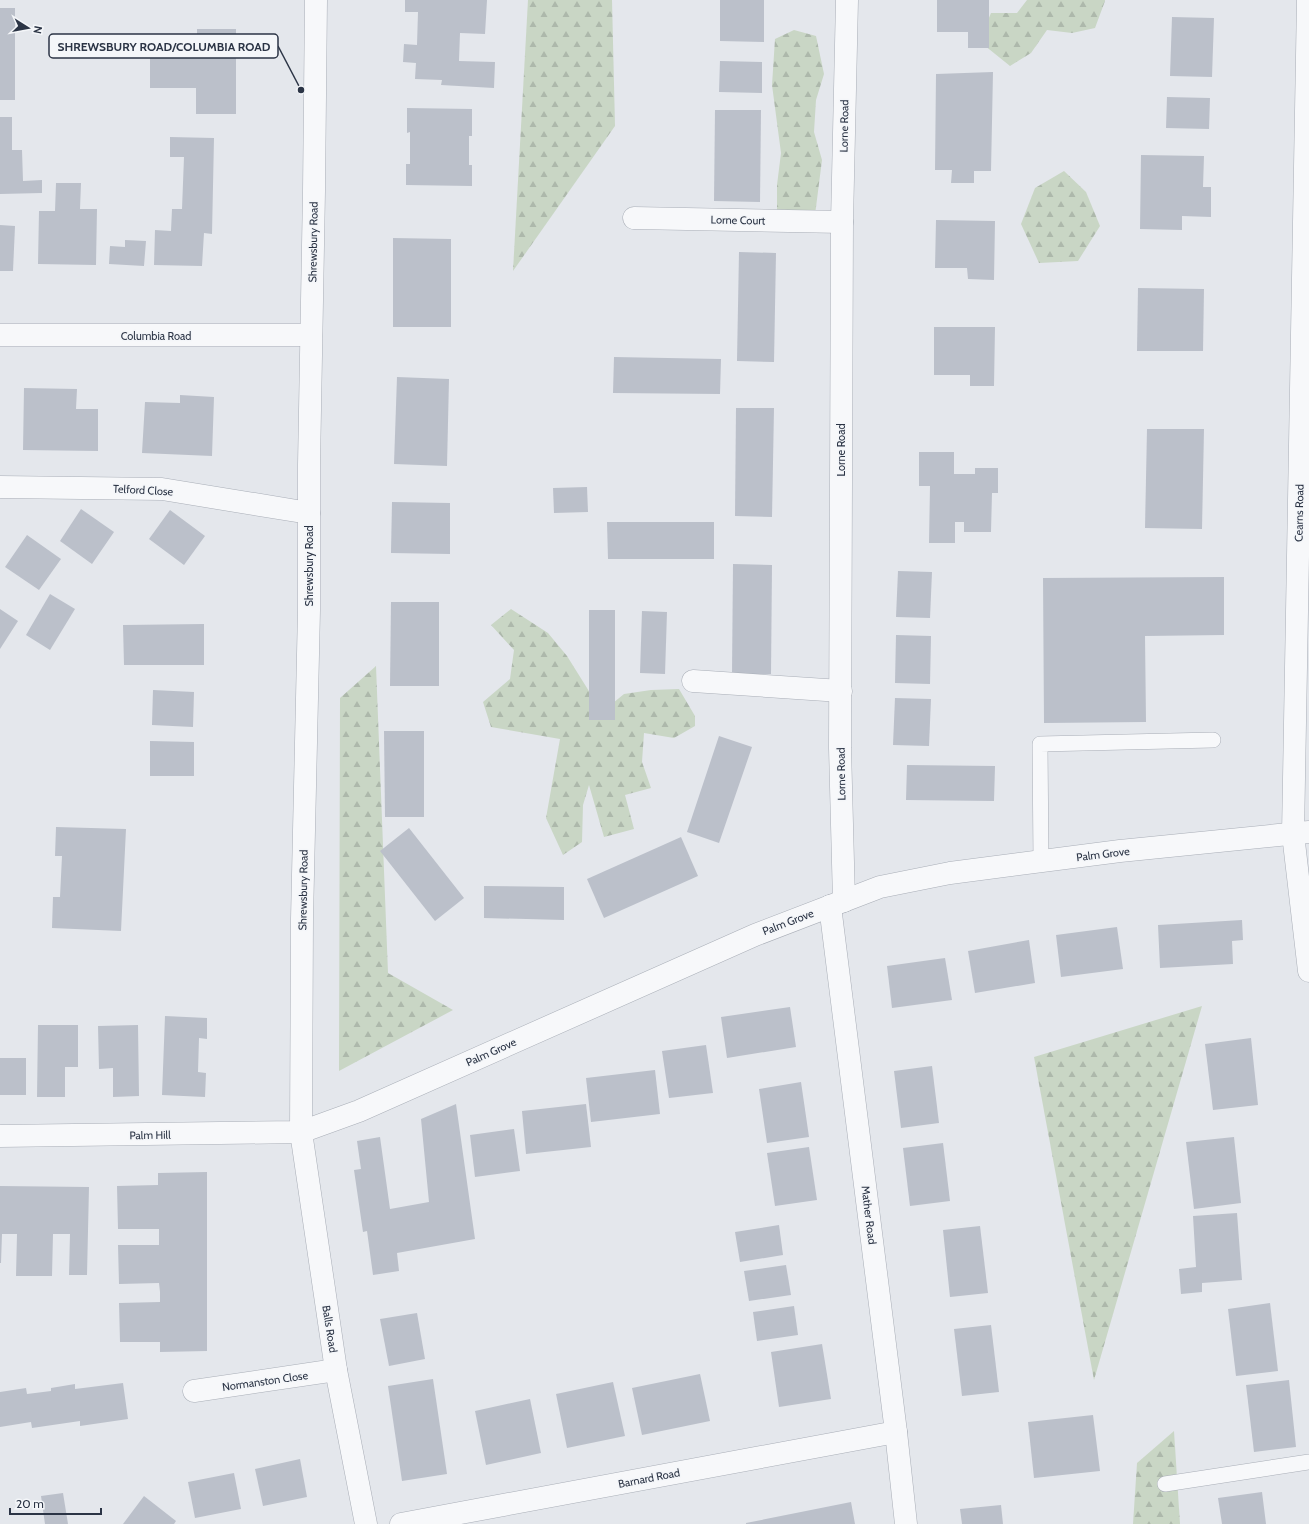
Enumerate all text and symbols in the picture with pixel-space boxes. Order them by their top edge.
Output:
north arrow [8,8,48,48]
text: N [30,25,45,35]
callout: SHREWSBURY ROAD/COLUMBIA ROAD [49,34,278,58]
text: SHREWSBURY ROAD/COLUMBIA ROAD [58,39,271,54]
street label: Lorne Road [837,99,851,153]
street label: Shrewsbury Road [305,201,321,283]
street label: Lorne Court [710,213,766,227]
street label: Columbia Road [121,329,191,343]
street label: Lorne Road [834,423,848,477]
street label: Telford Close [113,481,174,499]
street label: Cearns Road [1291,484,1307,542]
street label: Shrewsbury Road [302,525,316,607]
street label: Lorne Road [834,747,848,801]
street label: Palm Grove [1075,844,1131,864]
street label: Shrewsbury Road [295,849,311,931]
street label: Palm Grove [760,906,816,938]
street label: Palm Grove [464,1035,519,1069]
street label: Palm Hill [129,1128,171,1142]
street label: Mather Road [858,1185,880,1245]
street label: Balls Road [319,1304,341,1354]
street label: Normanston Close [221,1368,309,1394]
street label: Barnard Road [617,1465,681,1491]
scale bar [10,1490,101,1516]
text: 20 m [16,1496,44,1511]

